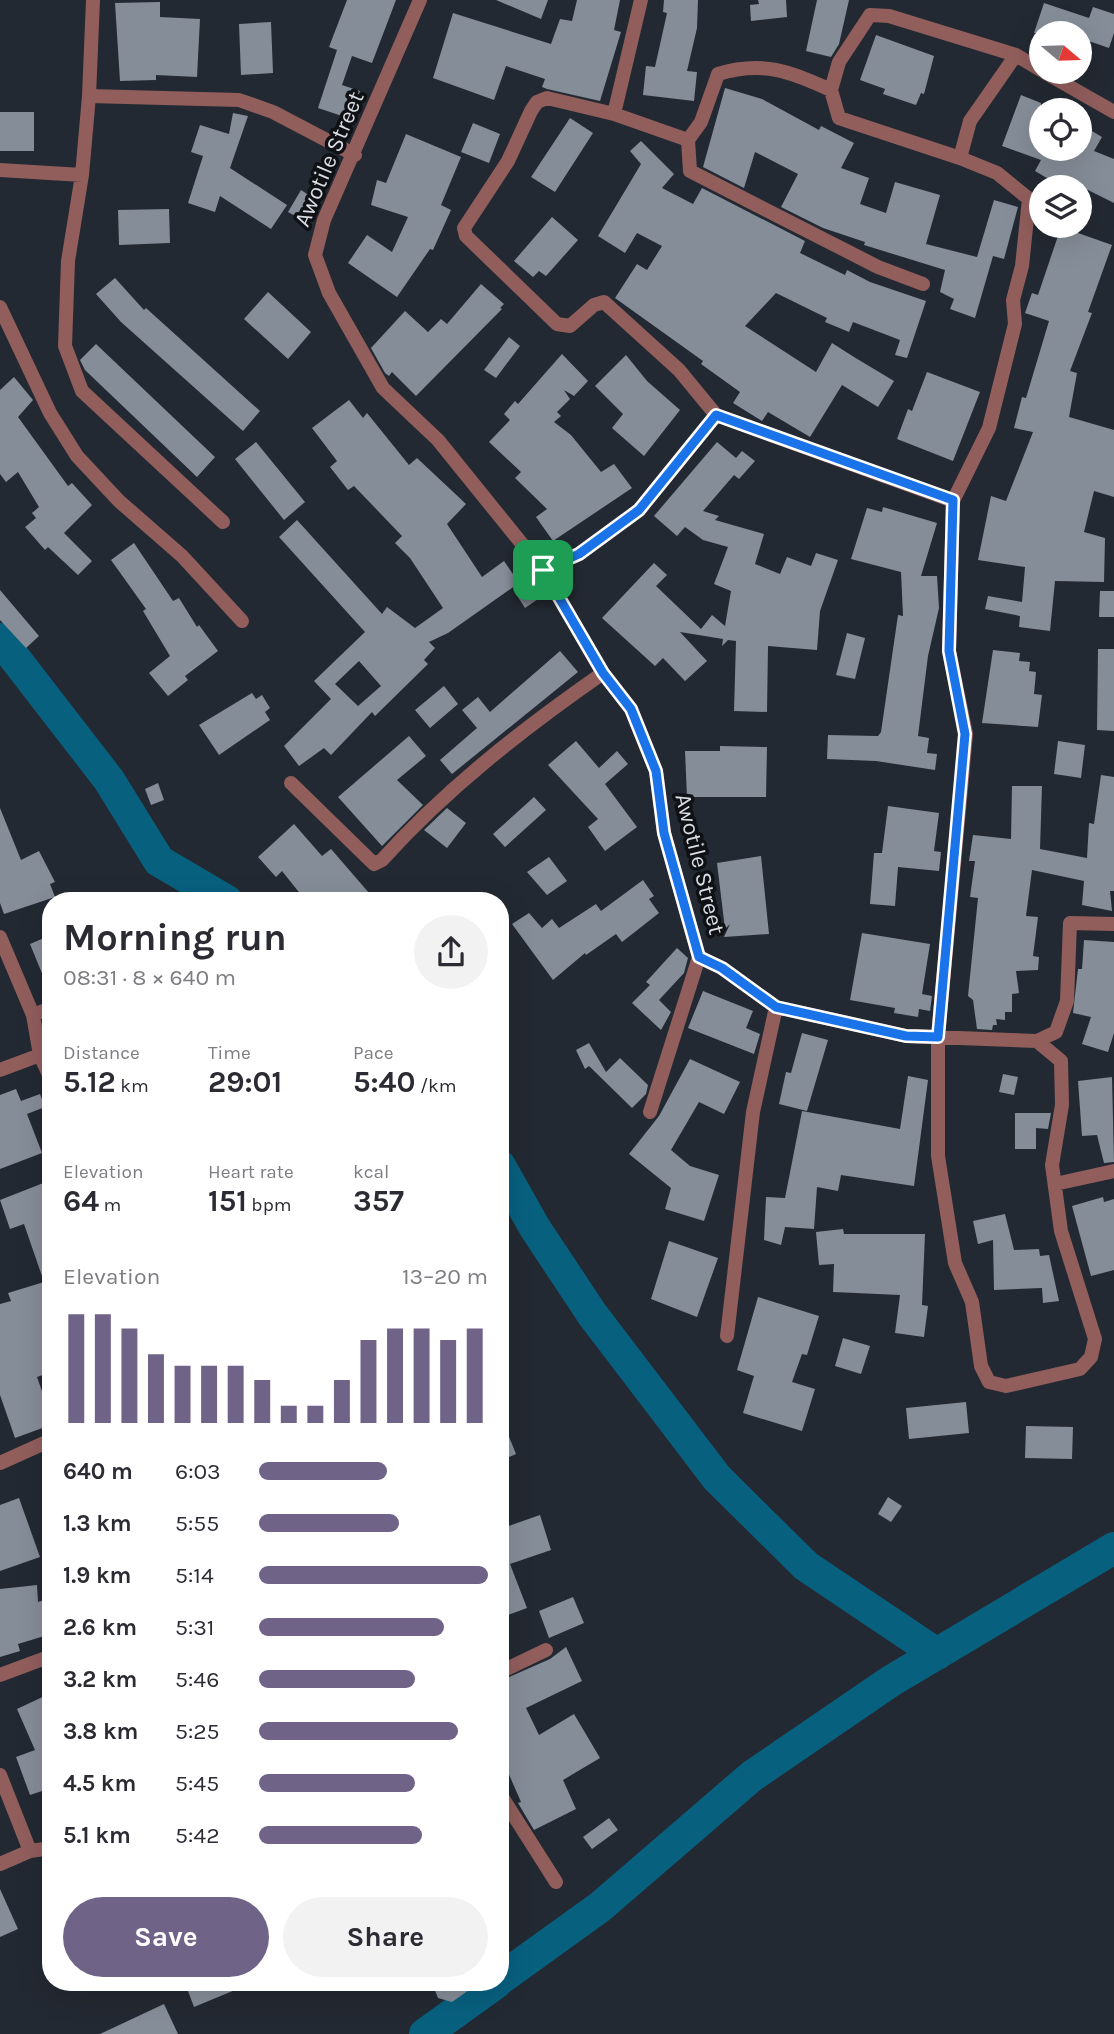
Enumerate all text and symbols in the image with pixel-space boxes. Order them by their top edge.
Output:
north arrow [1029,21,1092,84]
map controls [1029,21,1092,238]
street label: Awotile Street [288,87,370,231]
button: locate [1029,98,1092,161]
button: layers [1029,175,1092,238]
pin [513,540,573,600]
icon: arrive [524,551,562,589]
street label: Awotile Street [669,791,731,938]
text: Morning run [63,915,287,960]
button: share [414,915,488,989]
text: 08:31 · 8 × 640 m [63,964,236,991]
text: Distance [63,1042,140,1064]
text: Time [208,1042,251,1064]
text: Pace [353,1042,394,1064]
text: 5.12 [63,1064,116,1100]
text: 29:01 [208,1064,282,1100]
text: 5:40 [353,1064,415,1100]
text: km [116,1075,149,1097]
text: /km [415,1075,457,1097]
text: Elevation [63,1161,143,1183]
text: Heart rate [208,1161,294,1183]
text: kcal [353,1161,389,1183]
text: 64 [63,1183,99,1219]
text: 151 [208,1183,247,1219]
text: 357 [353,1183,404,1219]
text: m [99,1194,121,1216]
text: bpm [247,1194,292,1216]
text: Elevation [63,1263,160,1290]
text: 13–20 m [402,1263,488,1290]
text: 640 m [63,1458,133,1485]
text: 6:03 [175,1458,221,1485]
text: 1.3 km [63,1510,132,1537]
text: 5:55 [175,1510,219,1537]
text: 1.9 km [63,1562,131,1589]
text: 5:14 [175,1562,214,1589]
text: 2.6 km [63,1614,137,1641]
text: 5:31 [175,1614,214,1641]
text: 3.2 km [63,1666,137,1693]
text: 5:46 [175,1666,219,1693]
text: 3.8 km [63,1718,138,1745]
text: 5:25 [175,1718,220,1745]
text: 4.5 km [63,1770,136,1797]
text: 5:45 [175,1770,219,1797]
text: 5.1 km [63,1822,131,1849]
text: 5:42 [175,1822,219,1849]
button: Save [63,1897,269,1977]
button: Share [283,1897,488,1977]

